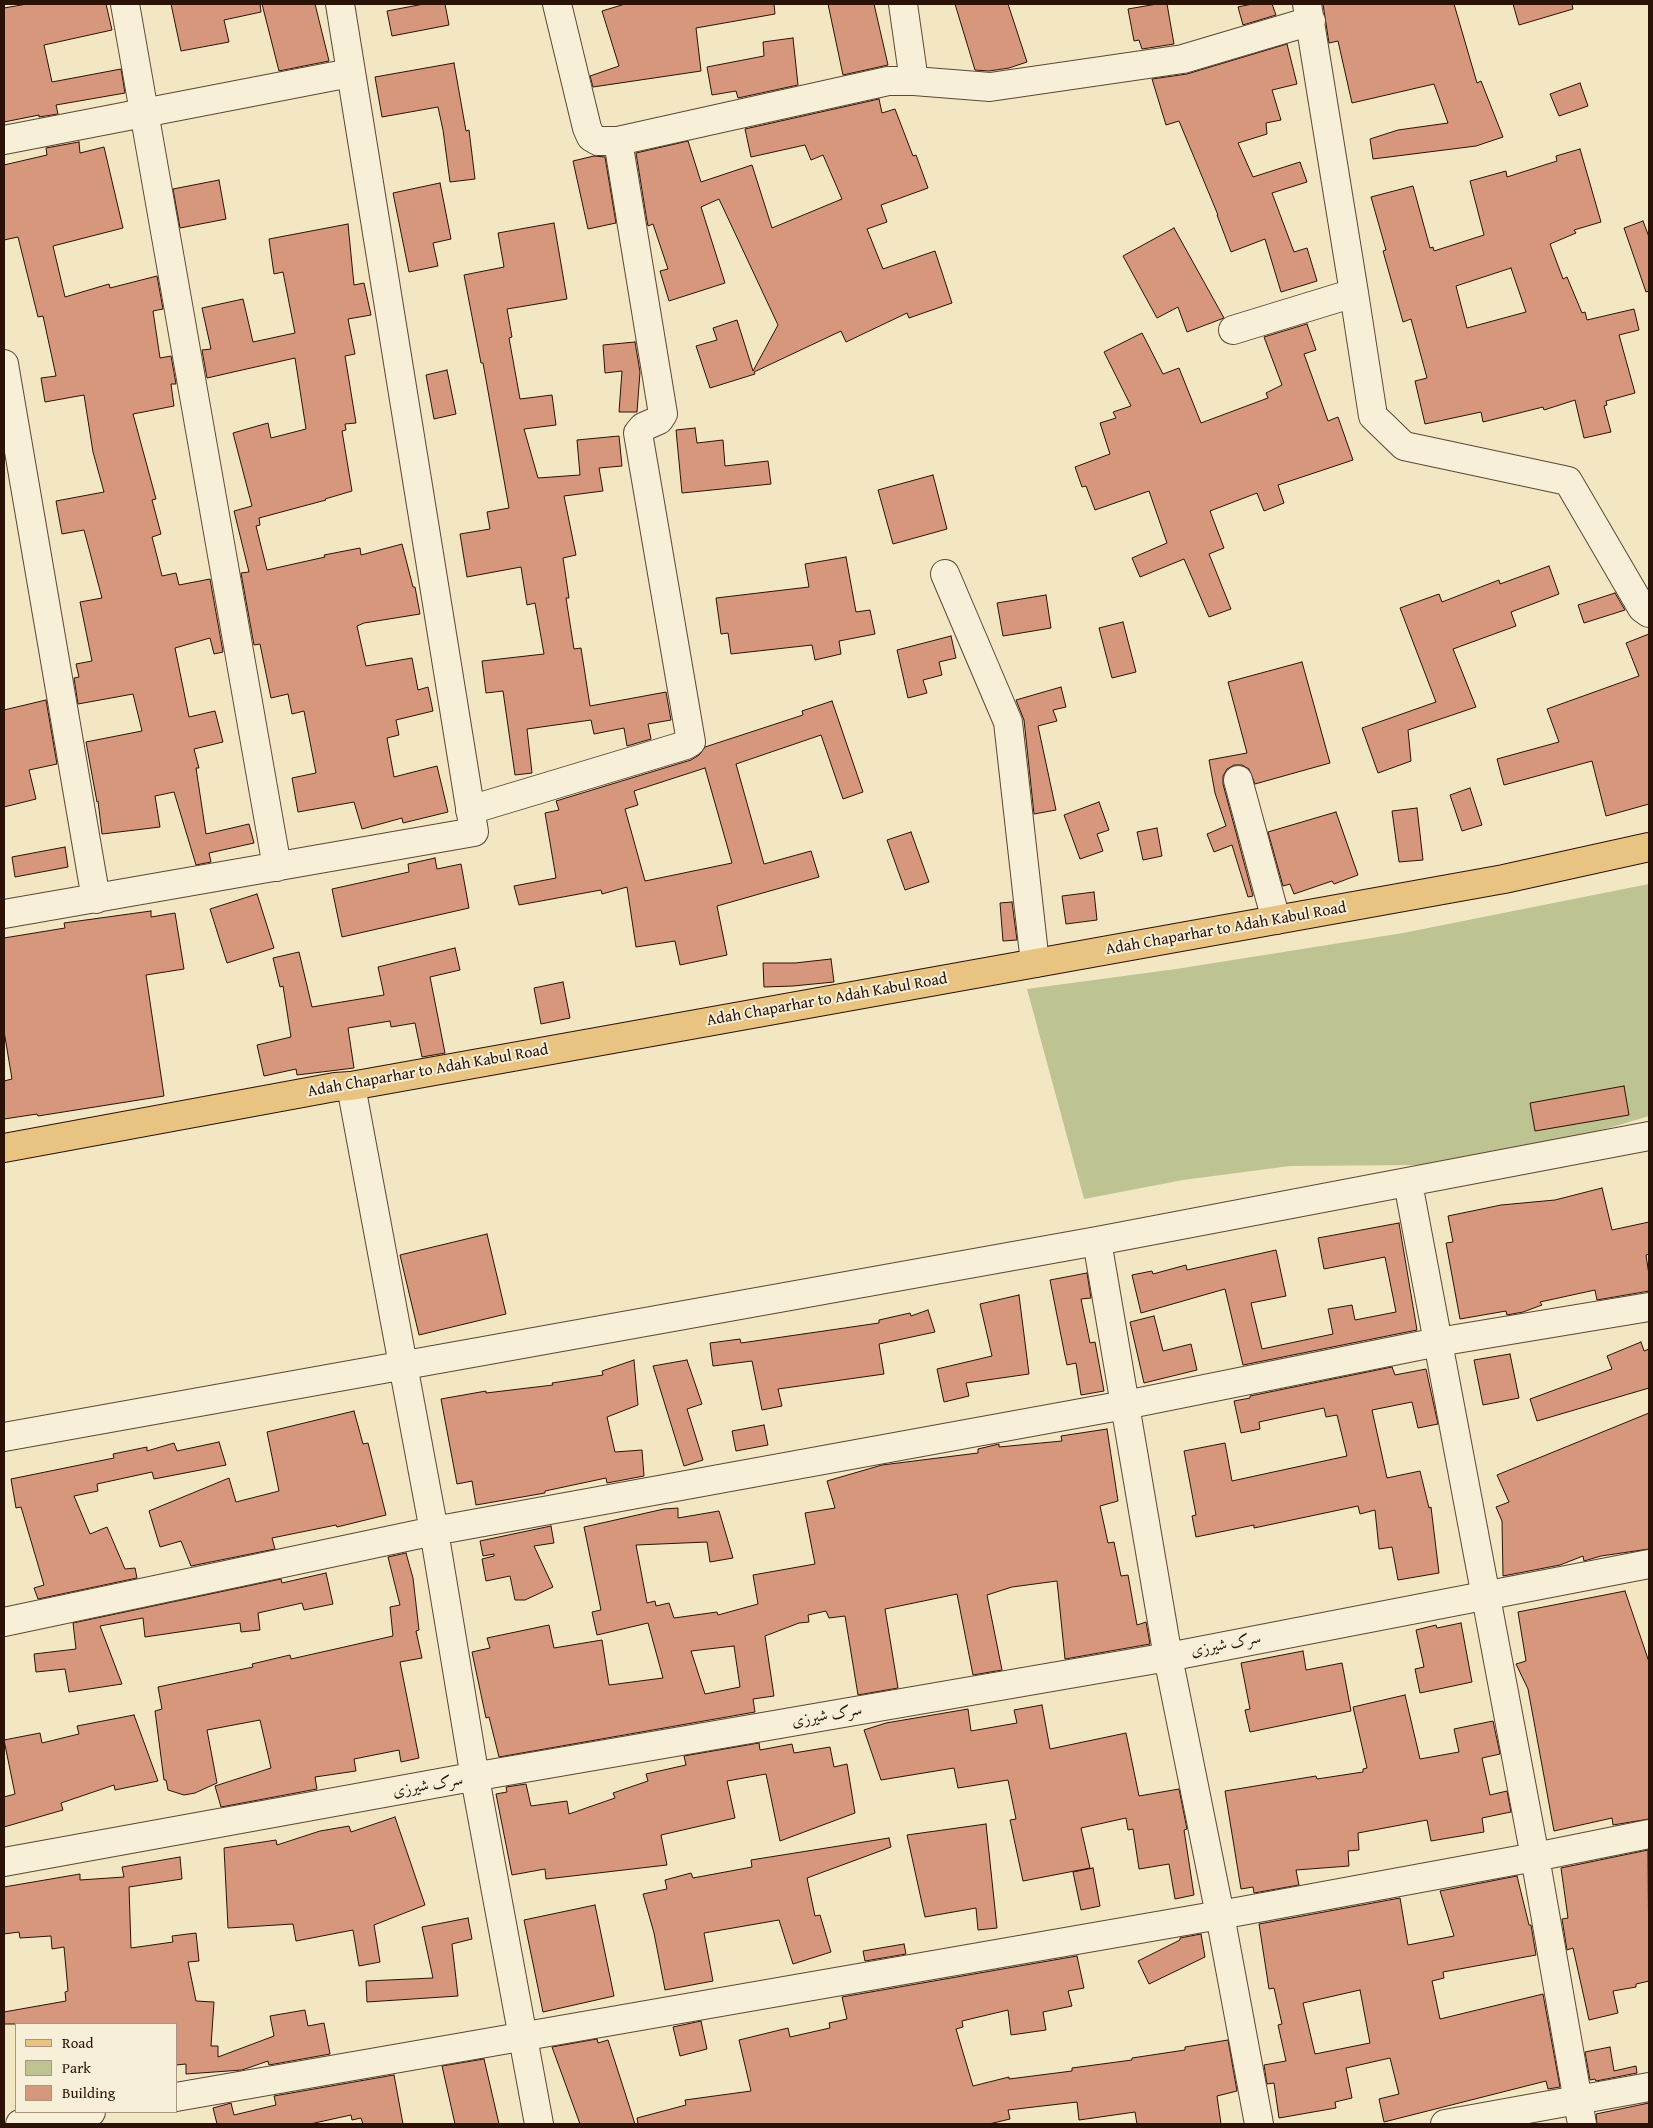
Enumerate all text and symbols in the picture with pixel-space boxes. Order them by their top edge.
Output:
street label: Adah Chaparhar to Adah Kabul Road [1104,898,1348,960]
street label: Adah Chaparhar to Adah Kabul Road [705,969,949,1031]
street label: Adah Chaparhar to Adah Kabul Road [306,1040,550,1102]
street label: سرک شیرزی [1189,1629,1263,1661]
street label: سرک شیرزی [790,1700,864,1732]
street label: سرک شیرزی [391,1770,465,1802]
legend [15,2023,178,2113]
text: Road [62,2032,93,2053]
text: Park [62,2057,91,2078]
text: Building [62,2082,115,2103]

